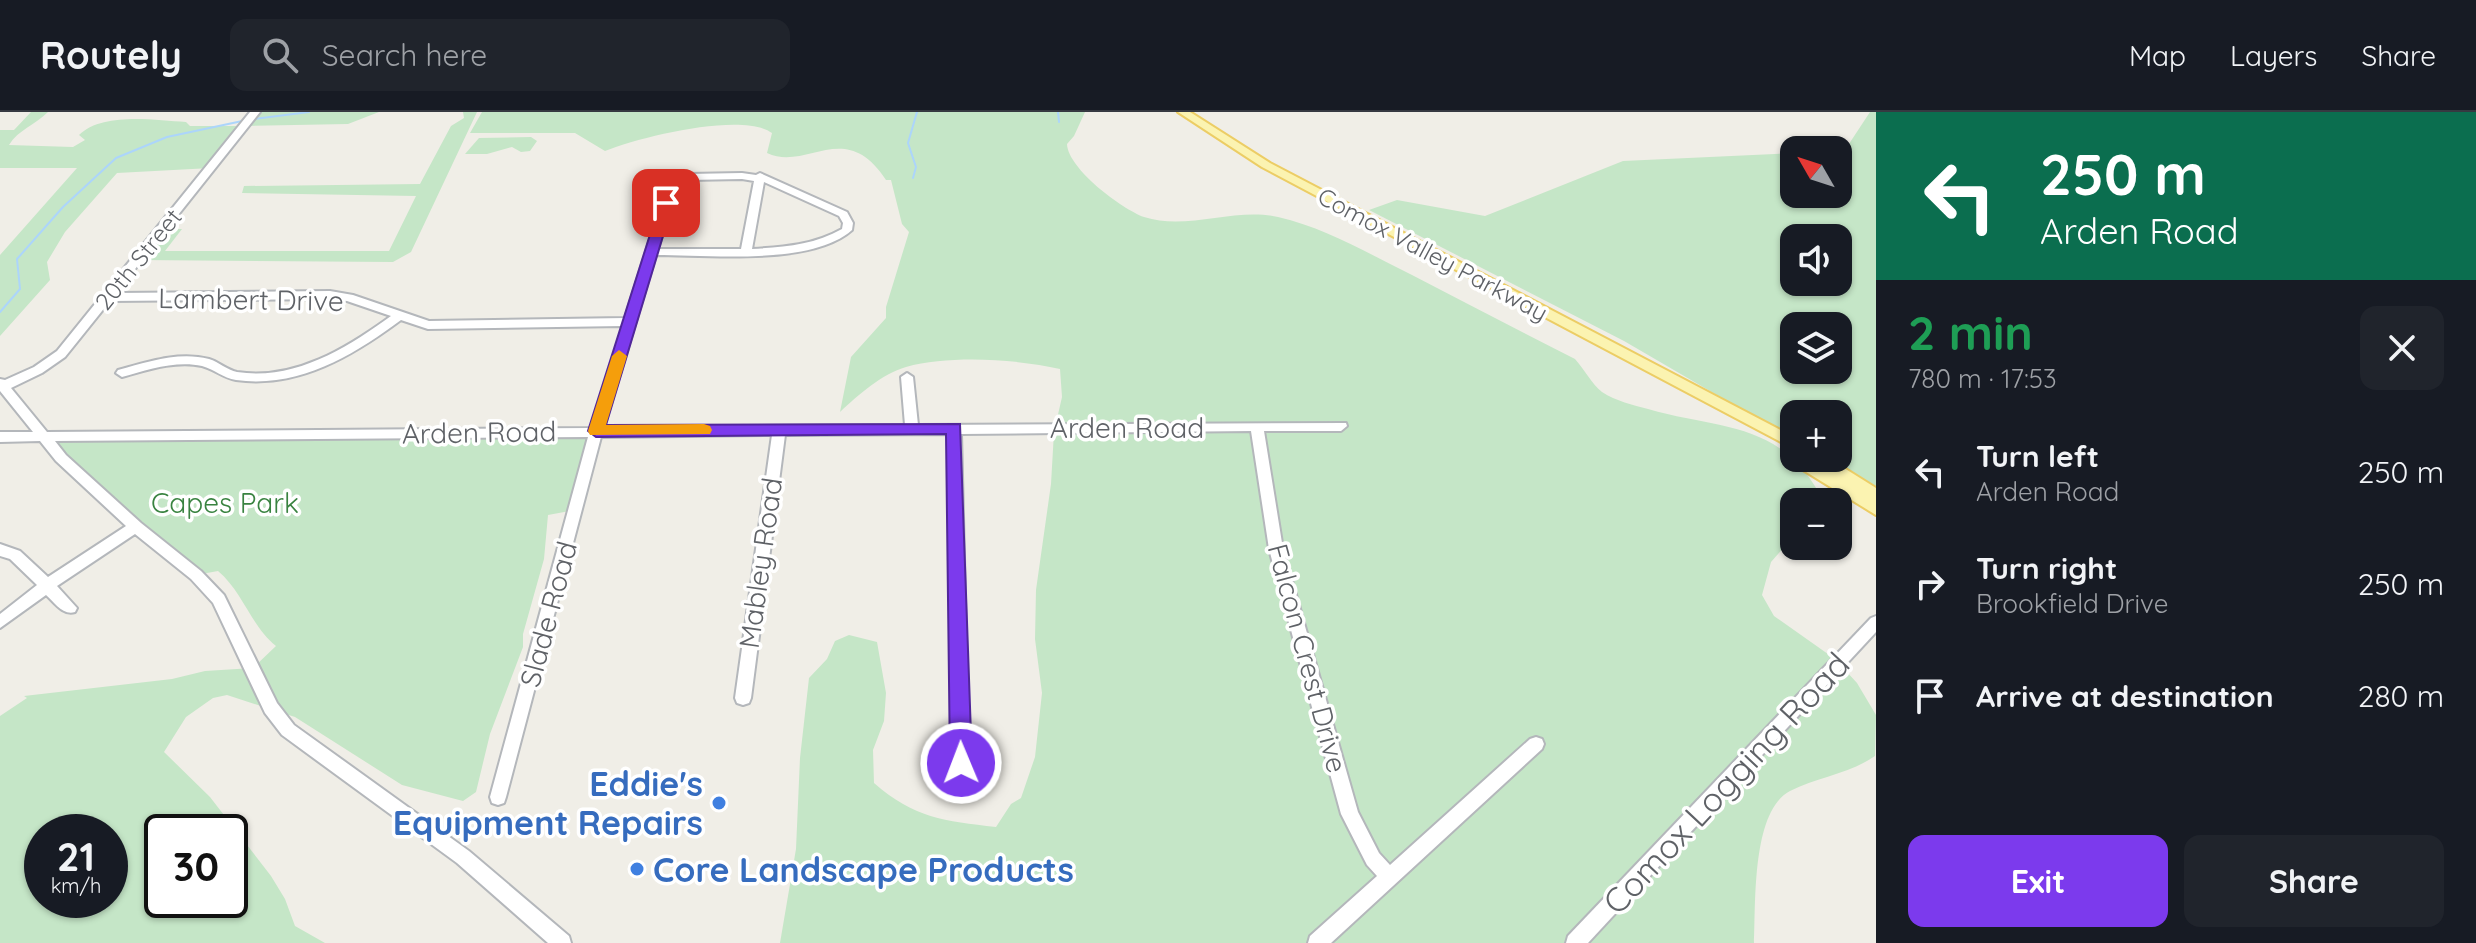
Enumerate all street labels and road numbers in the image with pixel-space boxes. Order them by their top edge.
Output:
street label: Comox Valley Parkway [1313,181,1553,327]
street label: 20th Street [88,202,188,316]
street label: Lambert Drive [158,280,344,318]
street label: Arden Road [1050,410,1204,445]
street label: Arden Road [402,413,556,451]
street label: Mabley Road [731,475,789,651]
street label: Slade Road [512,537,584,691]
street label: Falcon Crest Drive [1261,540,1355,776]
street label: Comox Logging Road [1593,643,1859,923]

